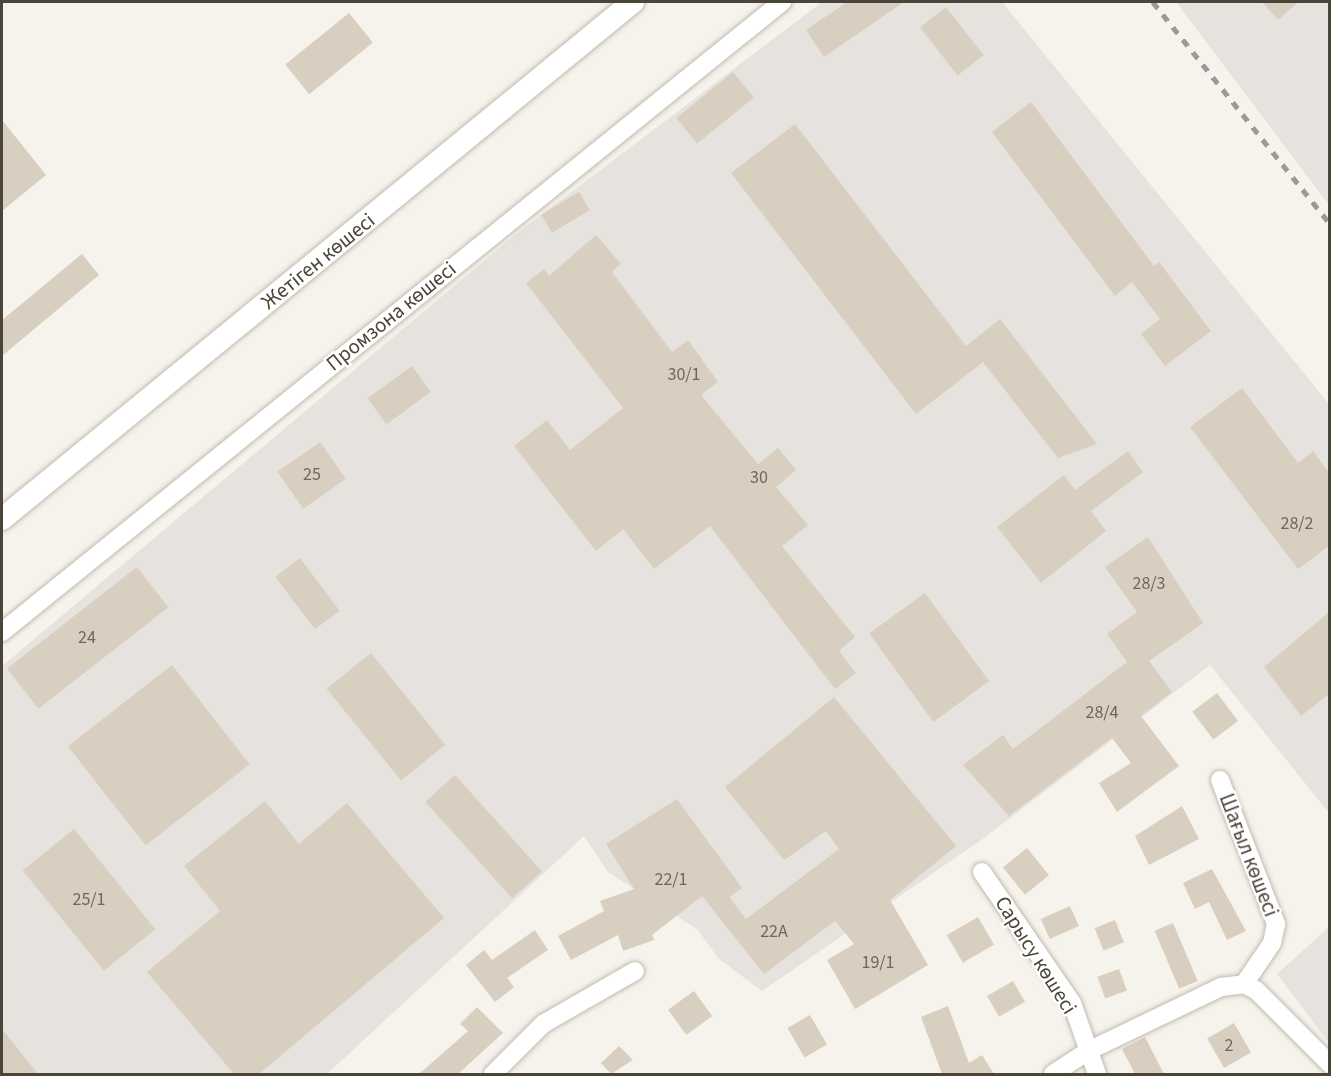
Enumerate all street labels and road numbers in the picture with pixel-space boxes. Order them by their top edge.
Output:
street label: Жетіген көшесі [256,208,380,314]
street label: Промзона көшесі [321,256,461,376]
street label: Шағыл көшесі [1214,790,1284,920]
street label: Сарысу көшесі [990,891,1082,1019]

